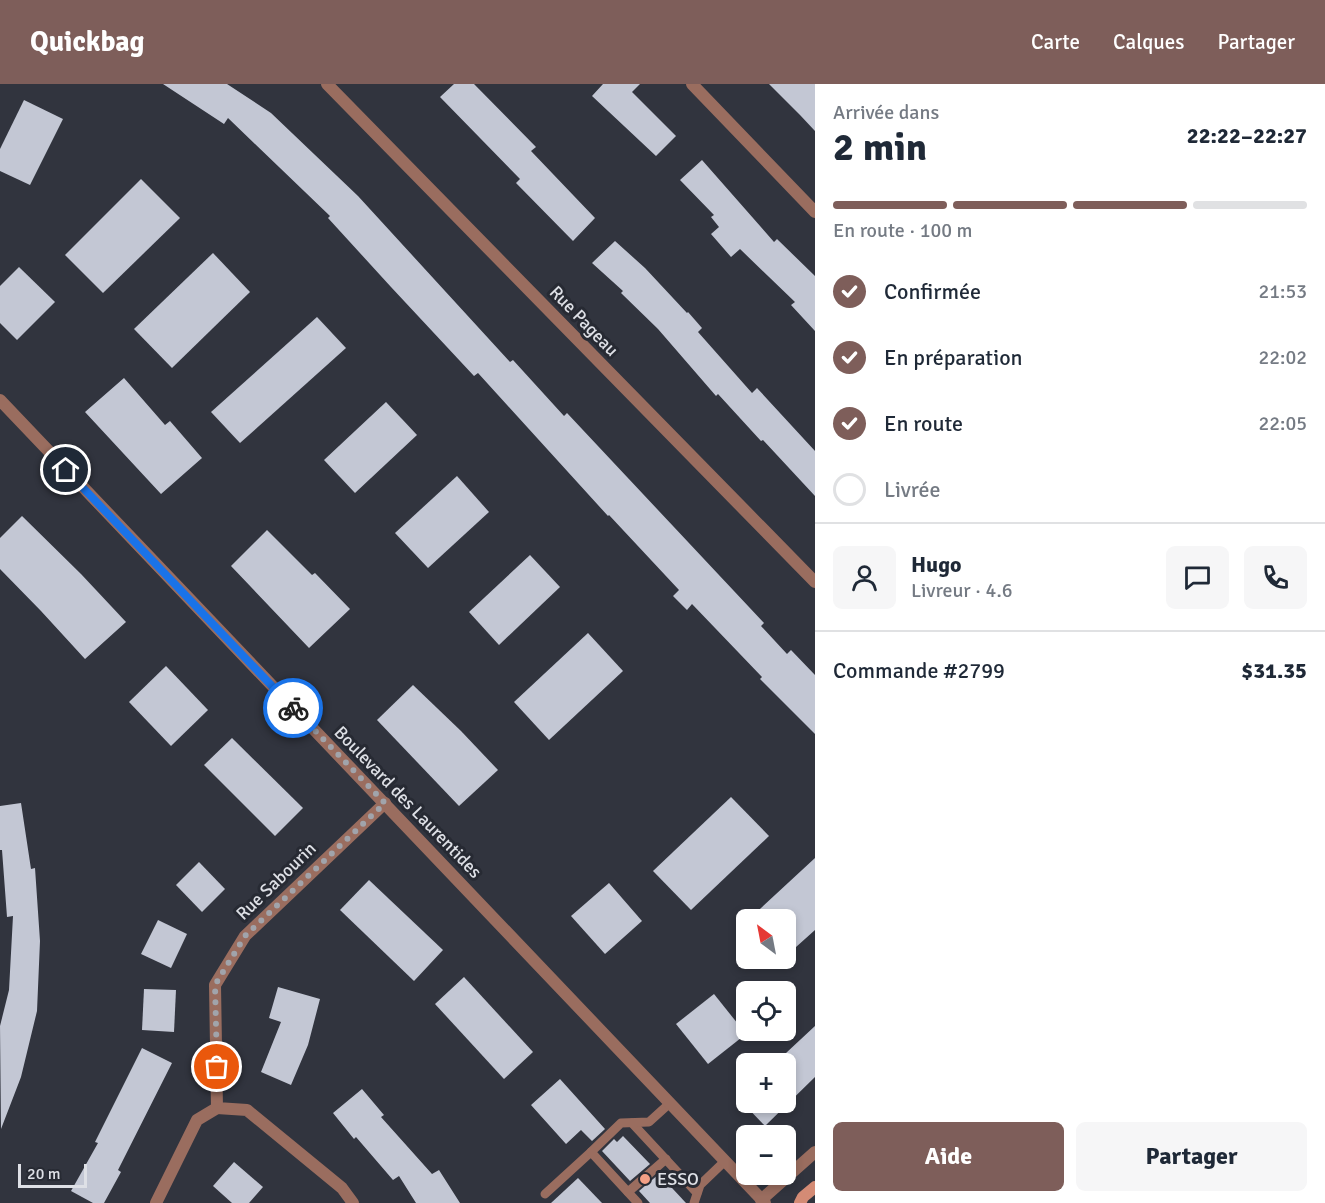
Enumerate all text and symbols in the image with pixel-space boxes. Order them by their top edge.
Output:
text: Quickbag [30,25,145,59]
text: Carte [1031,29,1080,55]
text: Calques [1113,29,1184,55]
text: Partager [1217,29,1295,55]
text: Arrivée dans [833,100,939,125]
text: 22:22–22:27 [1187,122,1307,149]
text: 2 min [833,123,927,171]
text: En route · 100 m [833,218,972,243]
icon: check [833,275,866,308]
text: Confirmée [884,278,981,305]
text: 21:53 [1258,279,1307,304]
street label: Rue Pageau [545,281,623,361]
icon: check [833,341,866,374]
text: En préparation [884,344,1023,371]
text: 22:02 [1258,345,1307,370]
icon: check [833,407,866,440]
text: En route [884,410,963,437]
text: 22:05 [1258,411,1307,436]
pin [40,444,91,495]
icon: home [49,453,82,486]
text: Livrée [884,476,941,503]
button: person [833,546,896,609]
button: chat [1166,546,1229,609]
button: phone [1244,546,1307,609]
text: Hugo [911,551,961,578]
text: Livreur · 4.6 [911,578,1012,603]
text: Commande #2799 [833,657,1005,684]
text: $31.35 [1241,657,1307,684]
courier [263,678,323,738]
icon: bike [277,692,310,725]
street label: Boulevard des Laurentides [330,721,486,883]
street label: Rue Sabourin [231,837,321,925]
north arrow [736,909,796,969]
map controls [736,909,796,1185]
button: locate [736,981,796,1041]
pin [191,1041,242,1092]
icon: bag [200,1050,233,1083]
button: + [736,1053,796,1113]
button: Aide [833,1122,1064,1191]
button: Partager [1076,1122,1307,1191]
button: − [736,1125,796,1185]
scale bar [18,1161,87,1188]
text: 20 m [27,1164,61,1184]
place label: ESSO [657,1168,699,1190]
marker: ESSO [638,1172,652,1186]

